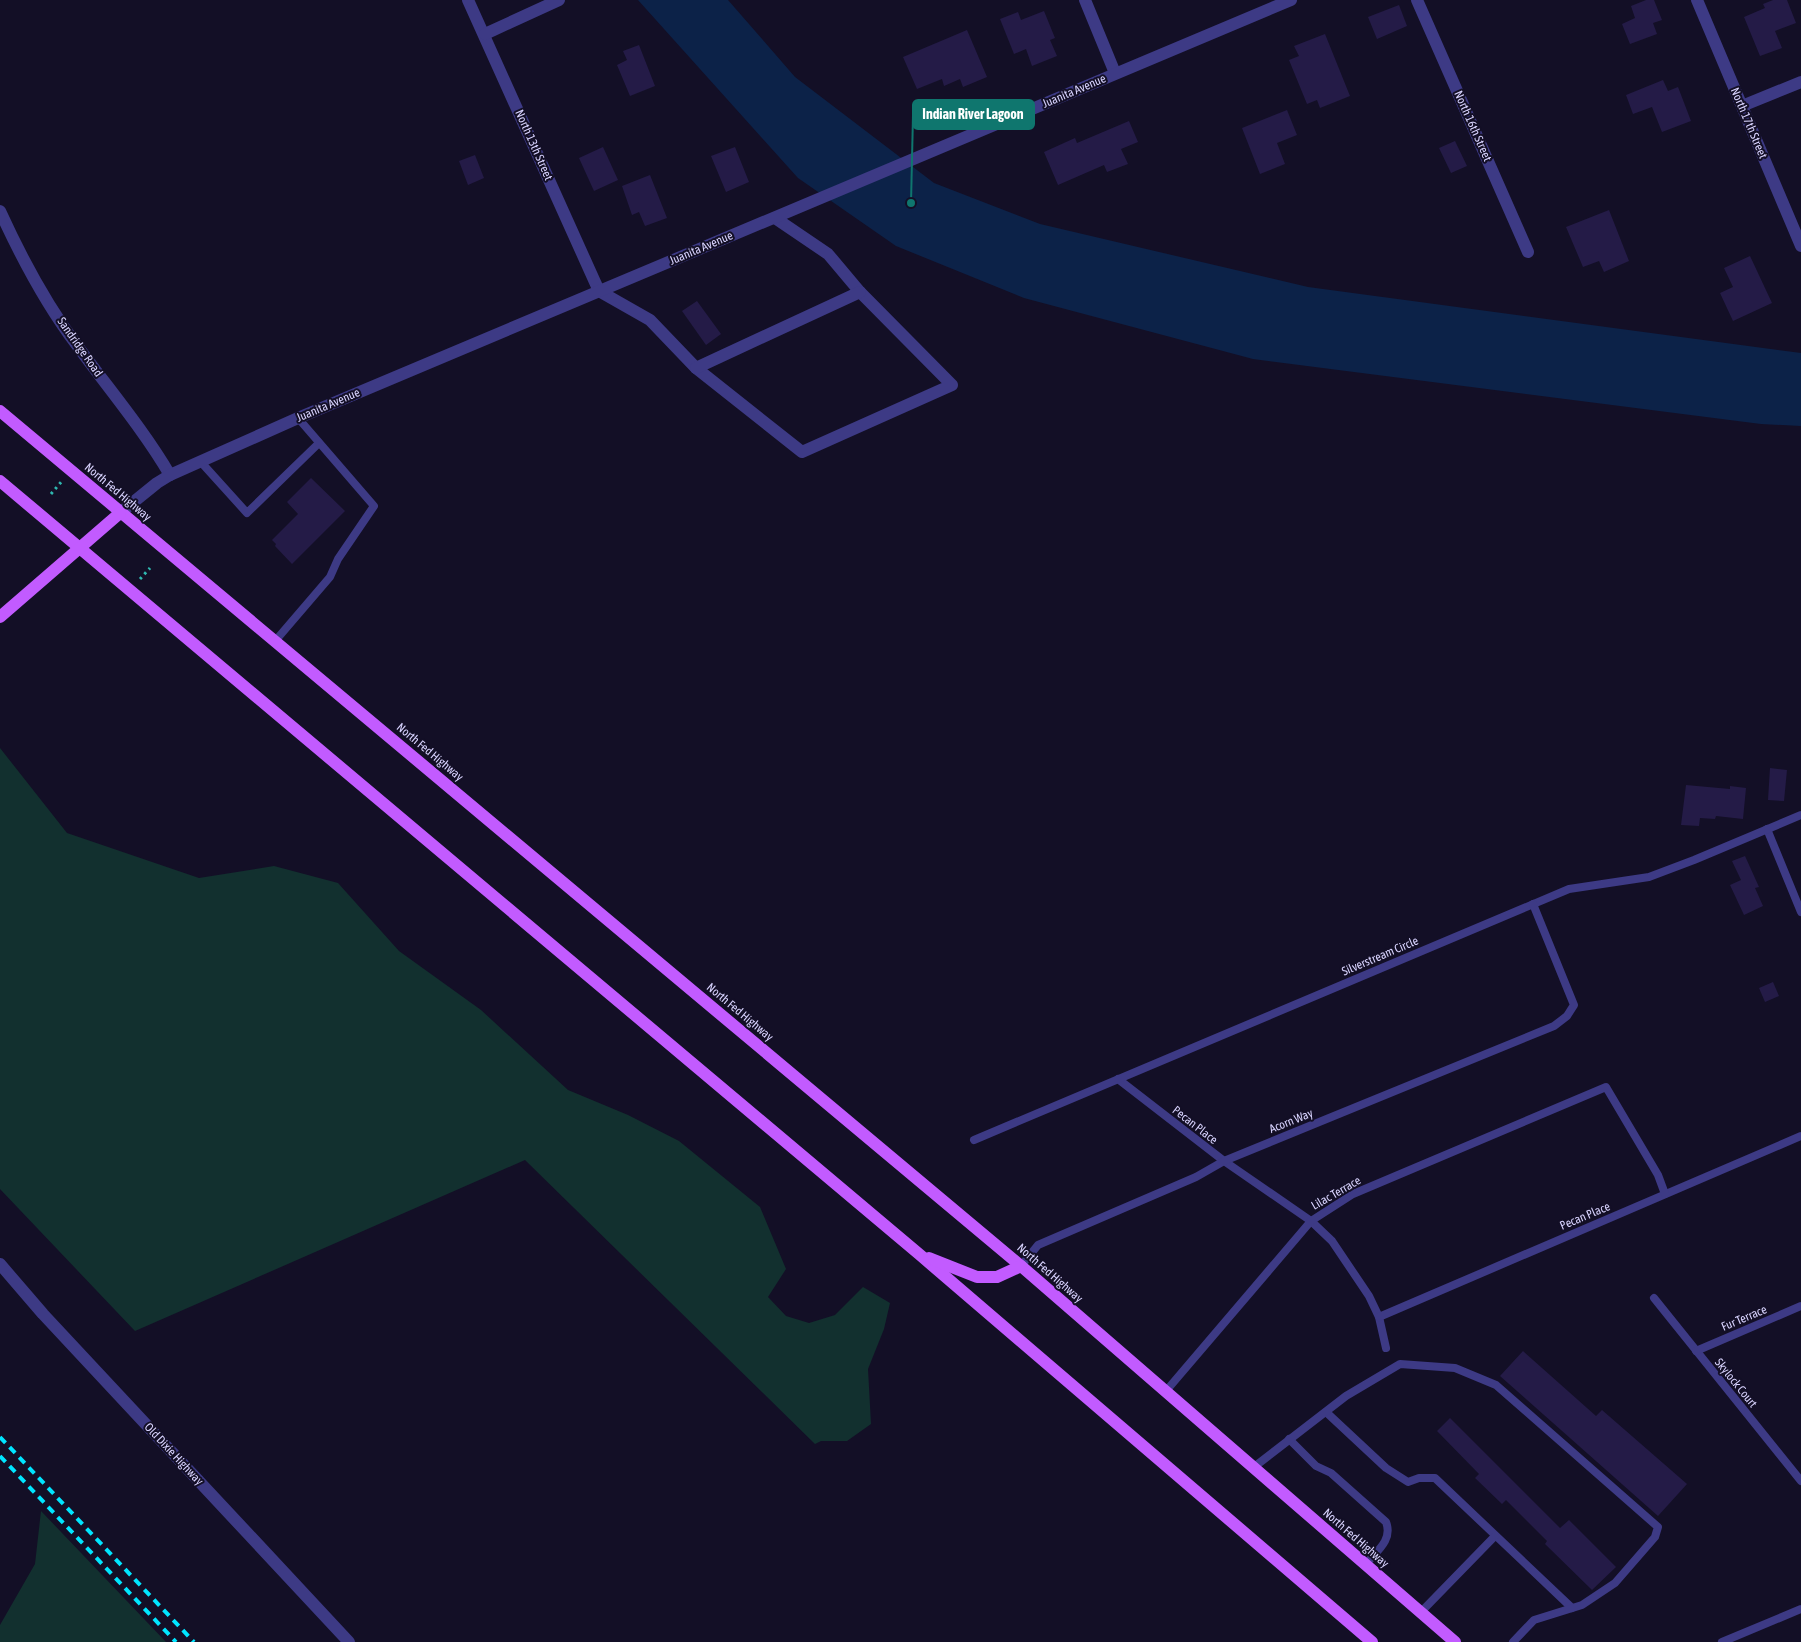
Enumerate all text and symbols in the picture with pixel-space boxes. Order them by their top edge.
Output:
street label: Juanita Avenue [1040,71,1108,111]
street label: North 17th Street [1728,85,1770,161]
street label: North 16th Street [1451,89,1495,164]
callout: Indian River Lagoon [913,100,1034,129]
text: Indian River Lagoon [922,106,1024,122]
street label: North 13th Street [512,108,556,183]
street label: Juanita Avenue [667,228,735,268]
street label: Sandridge Road [54,315,106,379]
street label: Juanita Avenue [294,385,362,425]
street label: North Fed Highway [82,460,154,524]
street label: North Fed Highway [394,720,466,784]
street label: Silverstream Circle [1340,934,1420,978]
street label: North Fed Highway [704,980,776,1044]
street label: Pecan Place [1170,1103,1220,1147]
street label: Acorn Way [1267,1106,1315,1136]
street label: Lilac Terrace [1309,1173,1363,1213]
street label: Pecan Place [1558,1199,1612,1233]
street label: North Fed Highway [1014,1241,1086,1305]
street label: Fur Terrace [1719,1302,1769,1334]
street label: Skylock Court [1712,1356,1760,1411]
street label: Old Dixie Highway [142,1420,206,1488]
street label: North Fed Highway [1320,1506,1392,1570]

